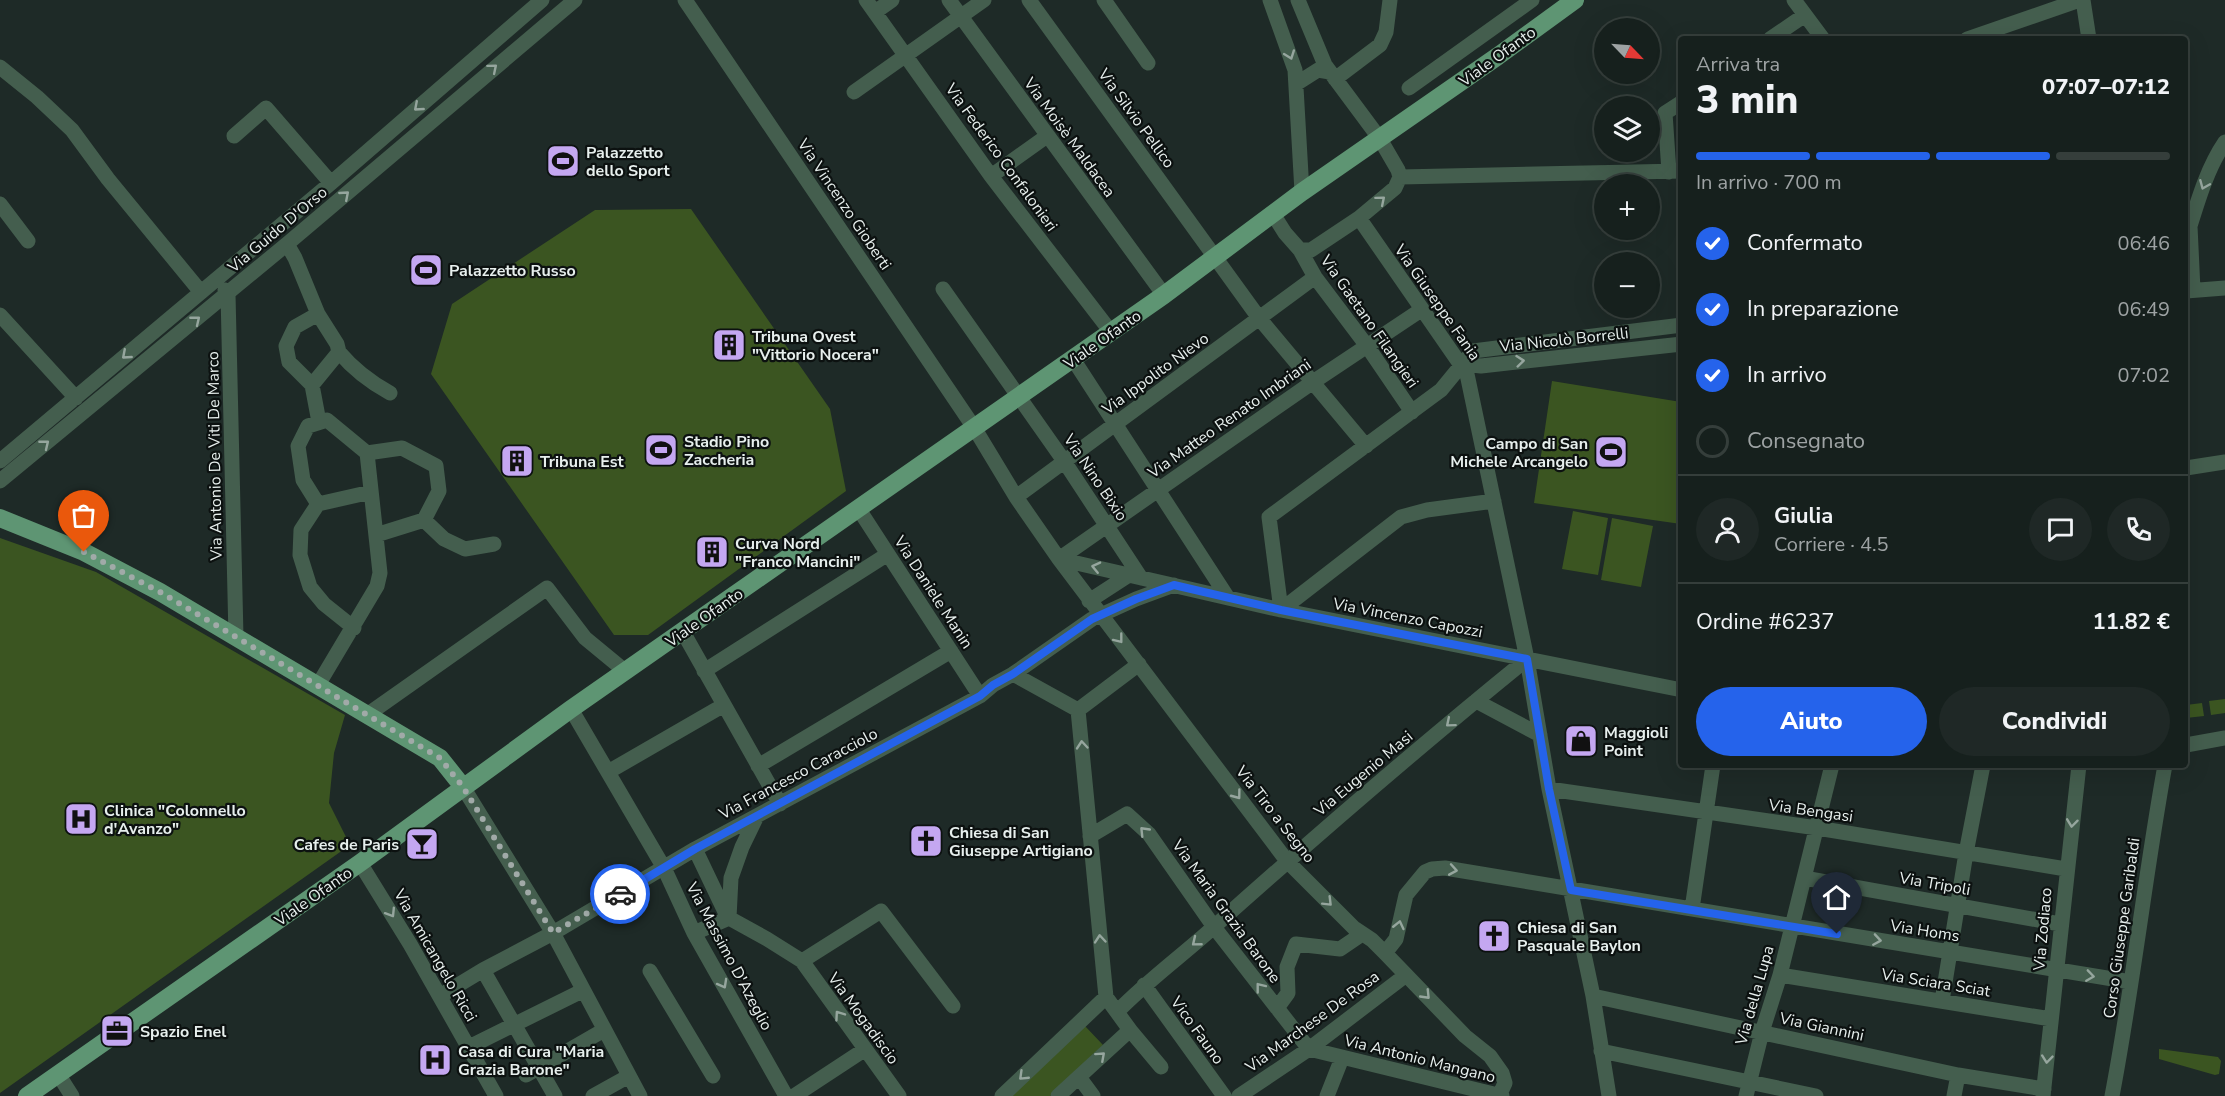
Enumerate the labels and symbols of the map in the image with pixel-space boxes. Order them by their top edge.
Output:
north arrow [1594,18,1660,84]
street label: Viale Ofanto [1454,21,1541,93]
one-way arrow [1282,49,1295,60]
one-way arrow [487,64,498,75]
street label: Via Silvio Pellico [1092,64,1180,173]
street label: Via Moisè Maldacea [1018,73,1120,202]
street label: Via Federico Confalonieri [939,78,1062,236]
one-way arrow [414,100,425,111]
street label: Via Vincenzo Gioberti [791,134,896,274]
place label: Palazzetto dello Sport [586,142,671,182]
sports icon: Palazzetto dello Sport [545,143,581,179]
one-way arrow [2199,179,2211,190]
street label: Via Guido D'Orso [222,181,332,279]
one-way arrow [338,191,349,202]
one-way arrow [1374,196,1385,207]
street label: Via Giuseppe Fania [1388,239,1486,365]
street label: Via Gaetano Filangieri [1314,250,1423,393]
sports icon: Palazzetto Russo [408,252,444,288]
place label: Palazzetto Russo [449,260,576,282]
street label: Viale Ofanto [1059,305,1146,375]
one-way arrow [189,317,200,328]
street label: Via Nicolò Borrelli [1498,322,1630,358]
place label: Tribuna Ovest "Vittorio Nocera" [752,326,879,366]
building icon: Tribuna Ovest "Vittorio Nocera" [711,327,747,363]
street label: Via Ippolito Nievo [1097,328,1213,421]
one-way arrow [122,348,133,359]
street label: Via Antonio De Viti De Marco [202,351,228,562]
street label: Via Matteo Renato Imbriani [1143,354,1316,484]
one-way arrow [1515,356,1525,368]
street label: Via Nino Bixio [1057,429,1132,525]
place label: Stadio Pino Zaccheria [684,431,769,471]
sports icon: Stadio Pino Zaccheria [643,432,679,468]
place label: Campo di San Michele Arcangelo [1450,433,1588,473]
sports icon: Campo di San Michele Arcangelo [1593,434,1629,470]
one-way arrow [38,440,49,451]
building icon: Tribuna Est [499,443,535,479]
place label: Tribuna Est [540,451,625,473]
pin [58,490,109,552]
street label: Via Daniele Manin [888,531,978,653]
place label: Curva Nord "Franco Mancini" [735,533,860,573]
building icon: Curva Nord "Franco Mancini" [694,534,730,570]
one-way arrow [1092,562,1102,575]
street label: Viale Ofanto [661,583,748,653]
street label: Via Vincenzo Capozzi [1330,593,1484,643]
one-way arrow [1112,632,1123,643]
one-way arrow [1445,716,1456,727]
place label: Maggioli Point [1604,722,1668,762]
street label: Via Francesco Caracciolo [714,723,882,826]
shop icon: Maggioli Point [1563,723,1599,759]
street label: Via Eugenio Masi [1309,726,1418,822]
one-way arrow [1076,740,1089,749]
street label: Via Tiro a Segno [1230,761,1320,868]
one-way arrow [1229,788,1240,799]
street label: Via Bengasi [1766,794,1854,828]
place label: Clinica "Colonnello d'Avanzo" [104,800,246,840]
hospital icon: Clinica "Colonnello d'Avanzo" [63,801,99,837]
one-way arrow [2066,818,2078,828]
place label: Chiesa di San Giuseppe Artigiano [949,822,1093,862]
church icon: Chiesa di San Giuseppe Artigiano [908,823,944,859]
bar icon: Cafes de Paris [404,826,440,862]
one-way arrow [1141,827,1152,838]
place label: Cafes de Paris [294,834,399,856]
street label: Via Maria Grazia Barone [1166,835,1286,988]
street label: Corso Giuseppe Garibaldi [2098,836,2146,1020]
street label: Viale Ofanto [270,862,357,932]
one-way arrow [1448,863,1458,876]
courier [590,864,650,924]
street label: Via Tripoli [1897,867,1972,901]
pin [1811,872,1862,934]
street label: Via Massimo D'Azeglio [680,878,778,1034]
street label: Via Amicangelo Ricci [388,884,482,1026]
street label: Via Zodiaco [2028,887,2058,972]
one-way arrow [1321,895,1332,906]
one-way arrow [383,907,395,917]
street label: Via Homs [1888,915,1961,947]
place label: Chiesa di San Pasquale Baylon [1517,917,1641,957]
church icon: Chiesa di San Pasquale Baylon [1476,918,1512,954]
one-way arrow [1391,921,1404,931]
one-way arrow [1094,934,1107,943]
one-way arrow [1873,934,1882,946]
one-way arrow [1192,935,1203,946]
street label: Via della Lupa [1730,943,1780,1049]
street label: Via Sciara Sciat [1879,963,1992,1003]
street label: Via Marchese De Rosa [1240,966,1384,1078]
street label: Via Mogadiscio [822,967,904,1069]
one-way arrow [2086,970,2095,982]
one-way arrow [716,978,727,988]
one-way arrow [1257,983,1268,994]
one-way arrow [1419,989,1430,999]
street label: Vico Fauno [1165,991,1229,1069]
street label: Via Giannini [1777,1007,1866,1047]
one-way arrow [835,1010,846,1021]
office icon: Spazio Enel [99,1013,135,1049]
place label: Spazio Enel [140,1021,226,1043]
street label: Via Antonio Mangano [1341,1029,1498,1088]
place label: Casa di Cura "Maria Grazia Barone" [458,1041,604,1081]
hospital icon: Casa di Cura "Maria Grazia Barone" [417,1042,453,1078]
one-way arrow [1095,1052,1105,1063]
one-way arrow [2041,1054,2054,1063]
one-way arrow [1019,1069,1030,1080]

